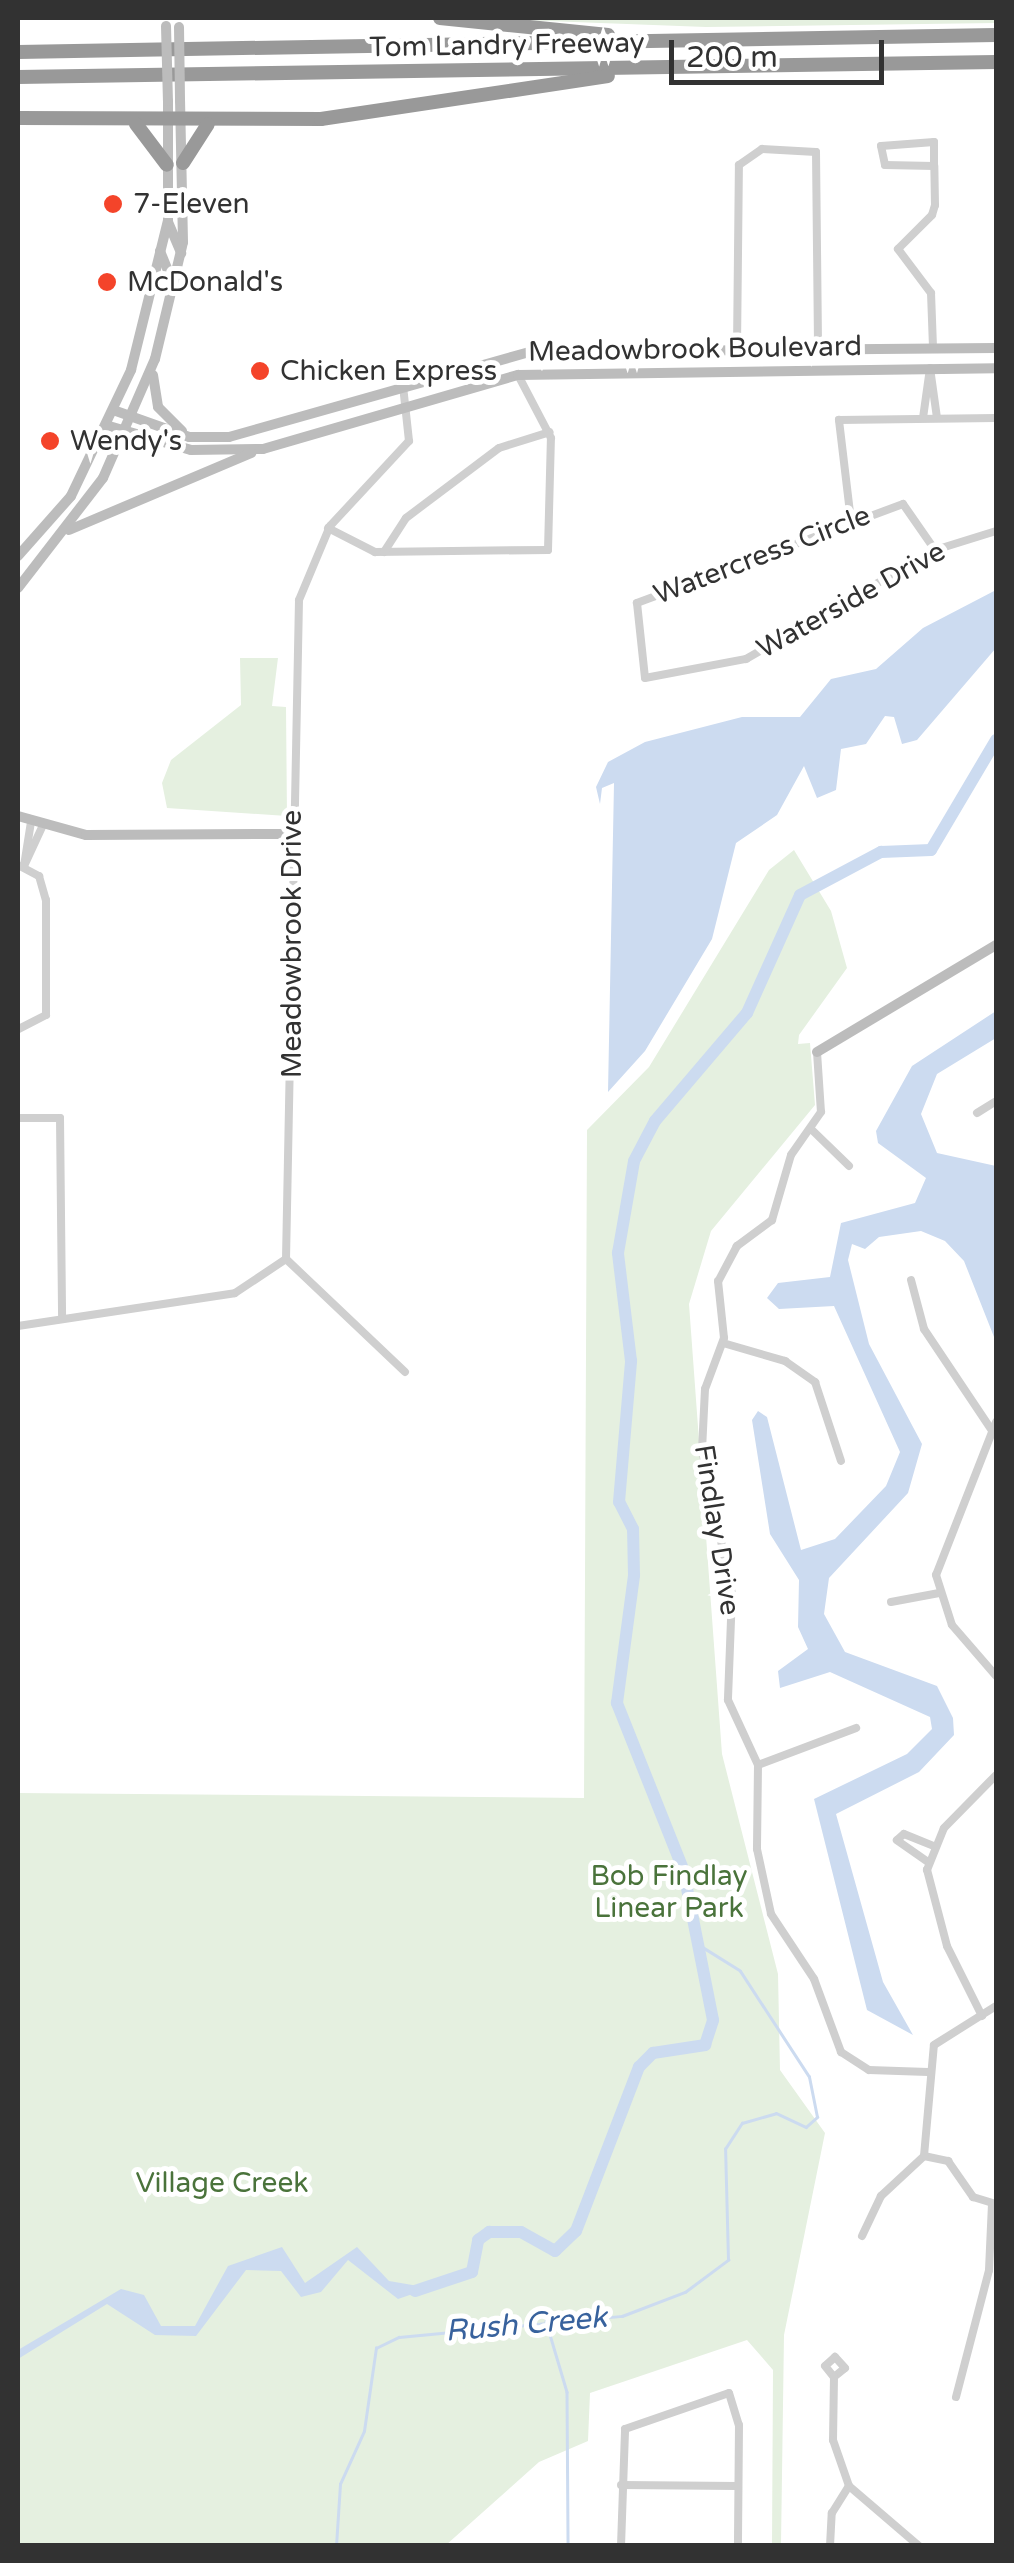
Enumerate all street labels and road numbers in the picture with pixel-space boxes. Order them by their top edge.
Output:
street label: Tom Landry Freeway [369,26,645,64]
street label: Meadowbrook Boulevard [528,329,862,369]
street label: Watercress Circle [649,498,875,612]
street label: Waterside Drive [751,534,951,666]
street label: Meadowbrook Drive [275,810,309,1078]
street label: Findlay Drive [687,1442,747,1618]

